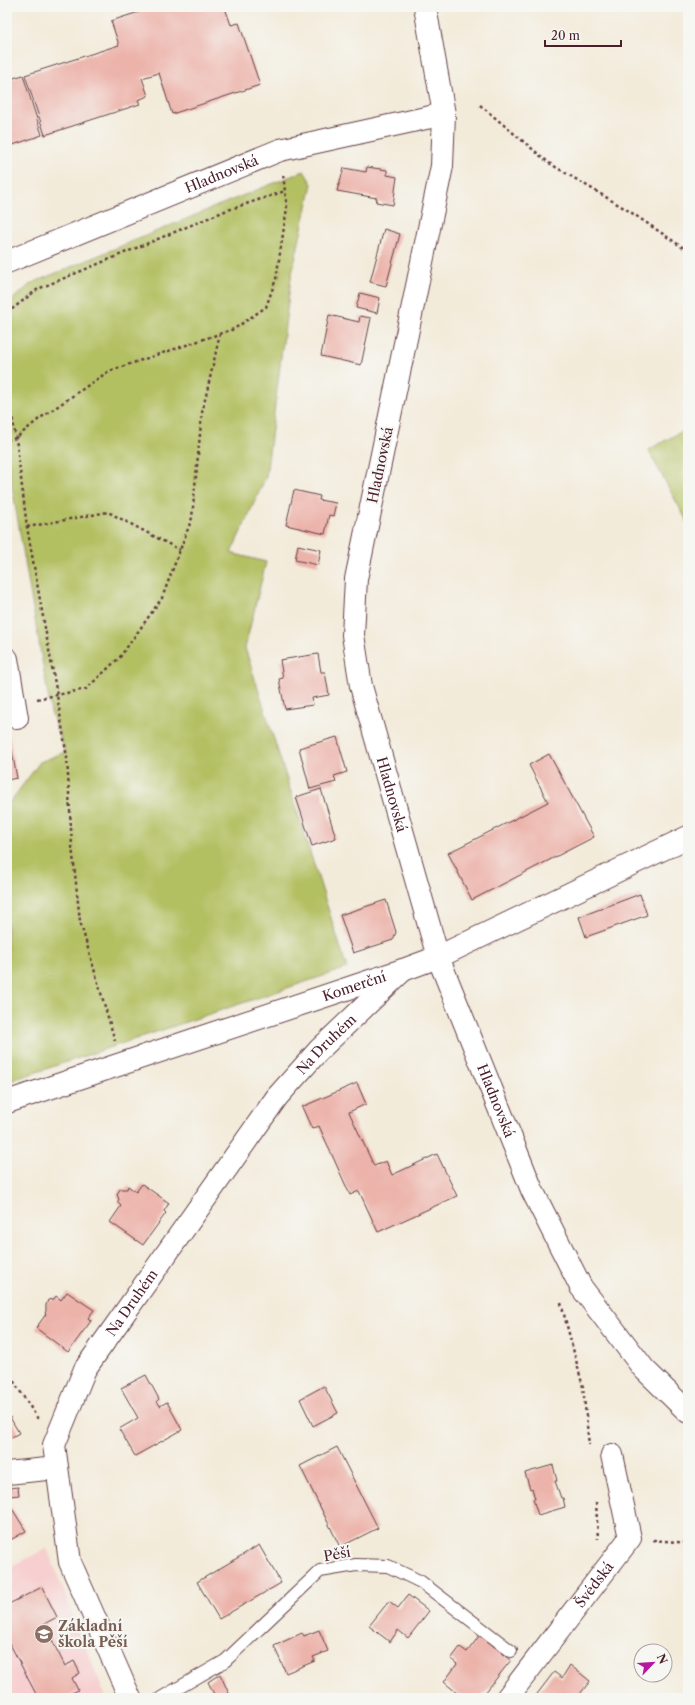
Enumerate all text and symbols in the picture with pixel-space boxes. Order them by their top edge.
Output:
scale bar [545,22,621,48]
text: 20 m [551,28,580,43]
street label: Hladnovská [182,151,262,197]
street label: Hladnovská [363,425,397,505]
street label: Hladnovská [373,755,411,835]
street label: Komerční [320,967,388,1005]
street label: Na Druhém [293,1010,360,1078]
street label: Hladnovská [473,1061,519,1141]
street label: Na Druhém [102,1266,162,1340]
street label: Pěší [322,1543,352,1565]
street label: Švédská [570,1558,618,1611]
place label: Základní škola Pěší [58,1617,128,1651]
school or university icon: Základní škola Pěší [33,1623,55,1645]
north arrow [633,1643,673,1683]
text: N [654,1651,671,1666]

